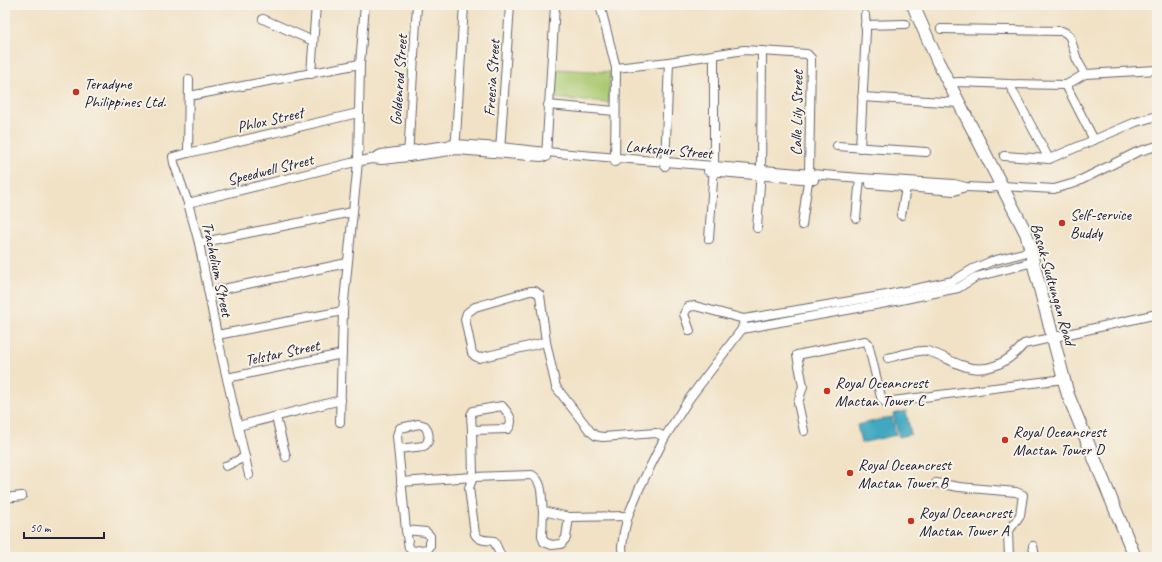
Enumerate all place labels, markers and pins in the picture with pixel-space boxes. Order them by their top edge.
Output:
place label: Teradyne Philippines Ltd. [84,74,167,112]
marker: Teradyne Philippines Ltd. [71,87,81,97]
place label: Self-service Buddy [1070,205,1133,243]
marker: Self-service Buddy [1057,218,1067,228]
place label: Royal Oceancrest Mactan Tower C [835,373,930,411]
marker: Royal Oceancrest Mactan Tower C [822,386,832,396]
place label: Royal Oceancrest Mactan Tower D [1013,422,1108,460]
marker: Royal Oceancrest Mactan Tower D [1000,435,1010,445]
place label: Royal Oceancrest Mactan Tower B [858,455,953,493]
marker: Royal Oceancrest Mactan Tower B [845,468,855,478]
place label: Royal Oceancrest Mactan Tower A [919,503,1014,541]
marker: Royal Oceancrest Mactan Tower A [906,516,916,526]

